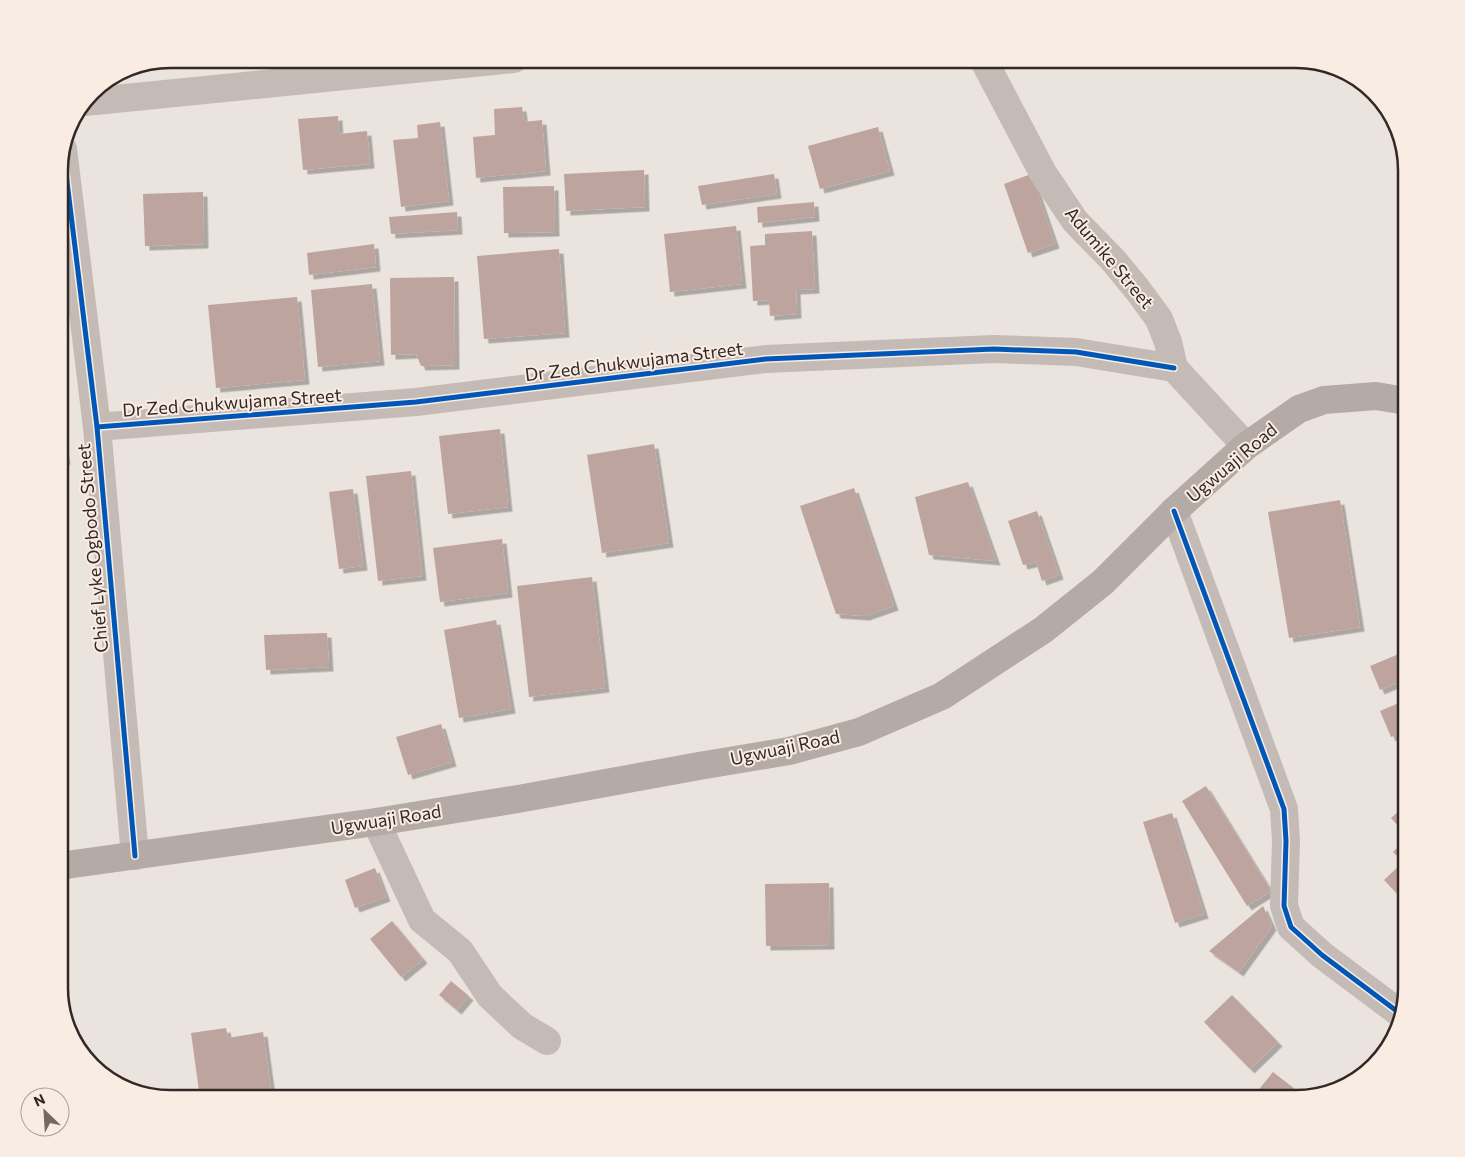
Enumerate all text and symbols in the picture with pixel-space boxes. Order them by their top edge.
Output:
street label: Adumike Street [1061,202,1159,313]
street label: Dr Zed Chukwujama Street [524,337,744,385]
street label: Dr Zed Chukwujama Street [122,383,342,421]
street label: Ugwuaji Road [1182,418,1281,506]
street label: Chief Lyke Ogbodo Street [72,443,112,654]
street label: Ugwuaji Road [728,725,842,769]
street label: Ugwuaji Road [329,799,443,839]
north arrow [20,1087,70,1137]
text: N [31,1090,48,1110]

